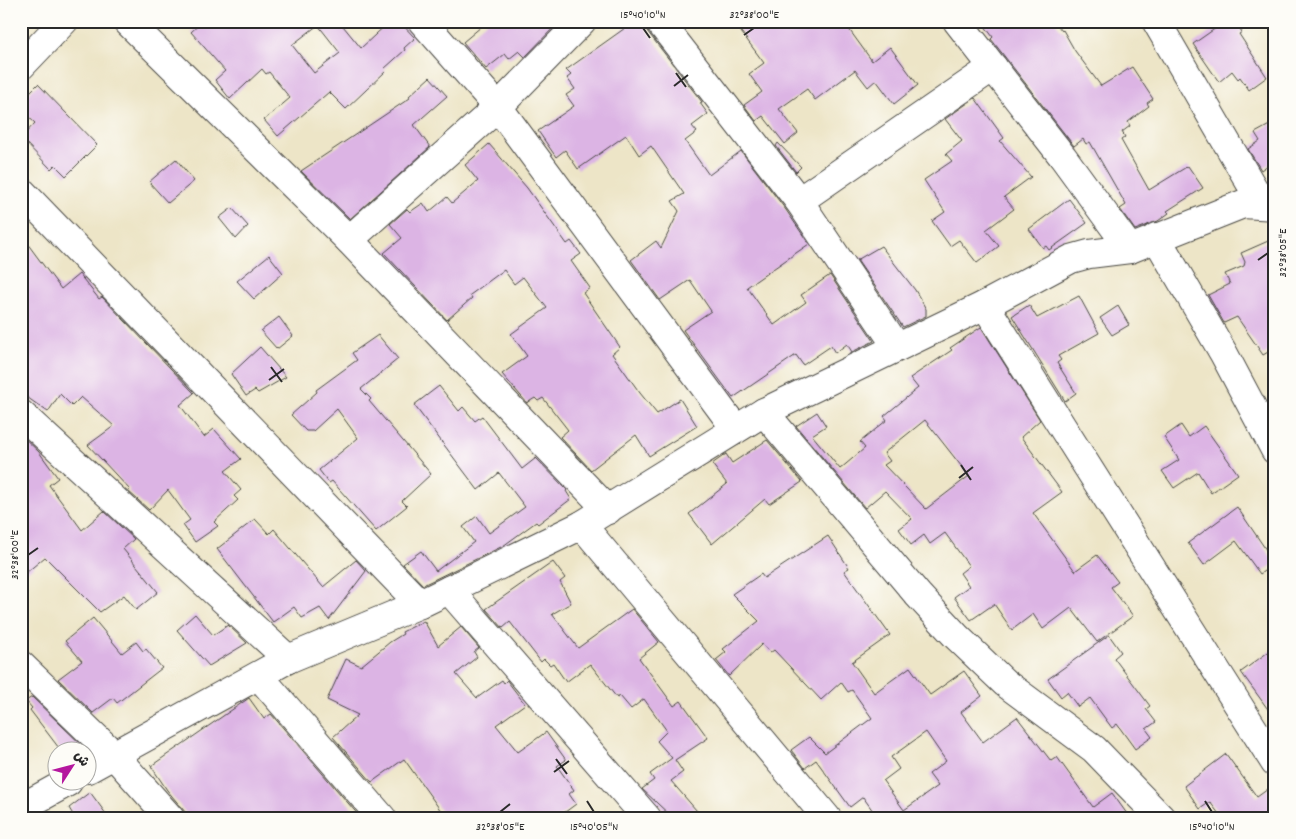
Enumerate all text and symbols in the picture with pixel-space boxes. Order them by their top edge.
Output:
text: 15°40'10"N [620,7,666,24]
text: 32°38'00"E [729,7,779,24]
text: 32°38'05"E [1275,228,1292,277]
text: 32°38'00"E [7,530,24,580]
north arrow [48,742,98,792]
text: ش [68,747,94,772]
text: 32°38'05"E [476,819,525,836]
text: 15°40'05"N [570,819,618,836]
text: 15°40'10"N [1189,819,1235,836]

